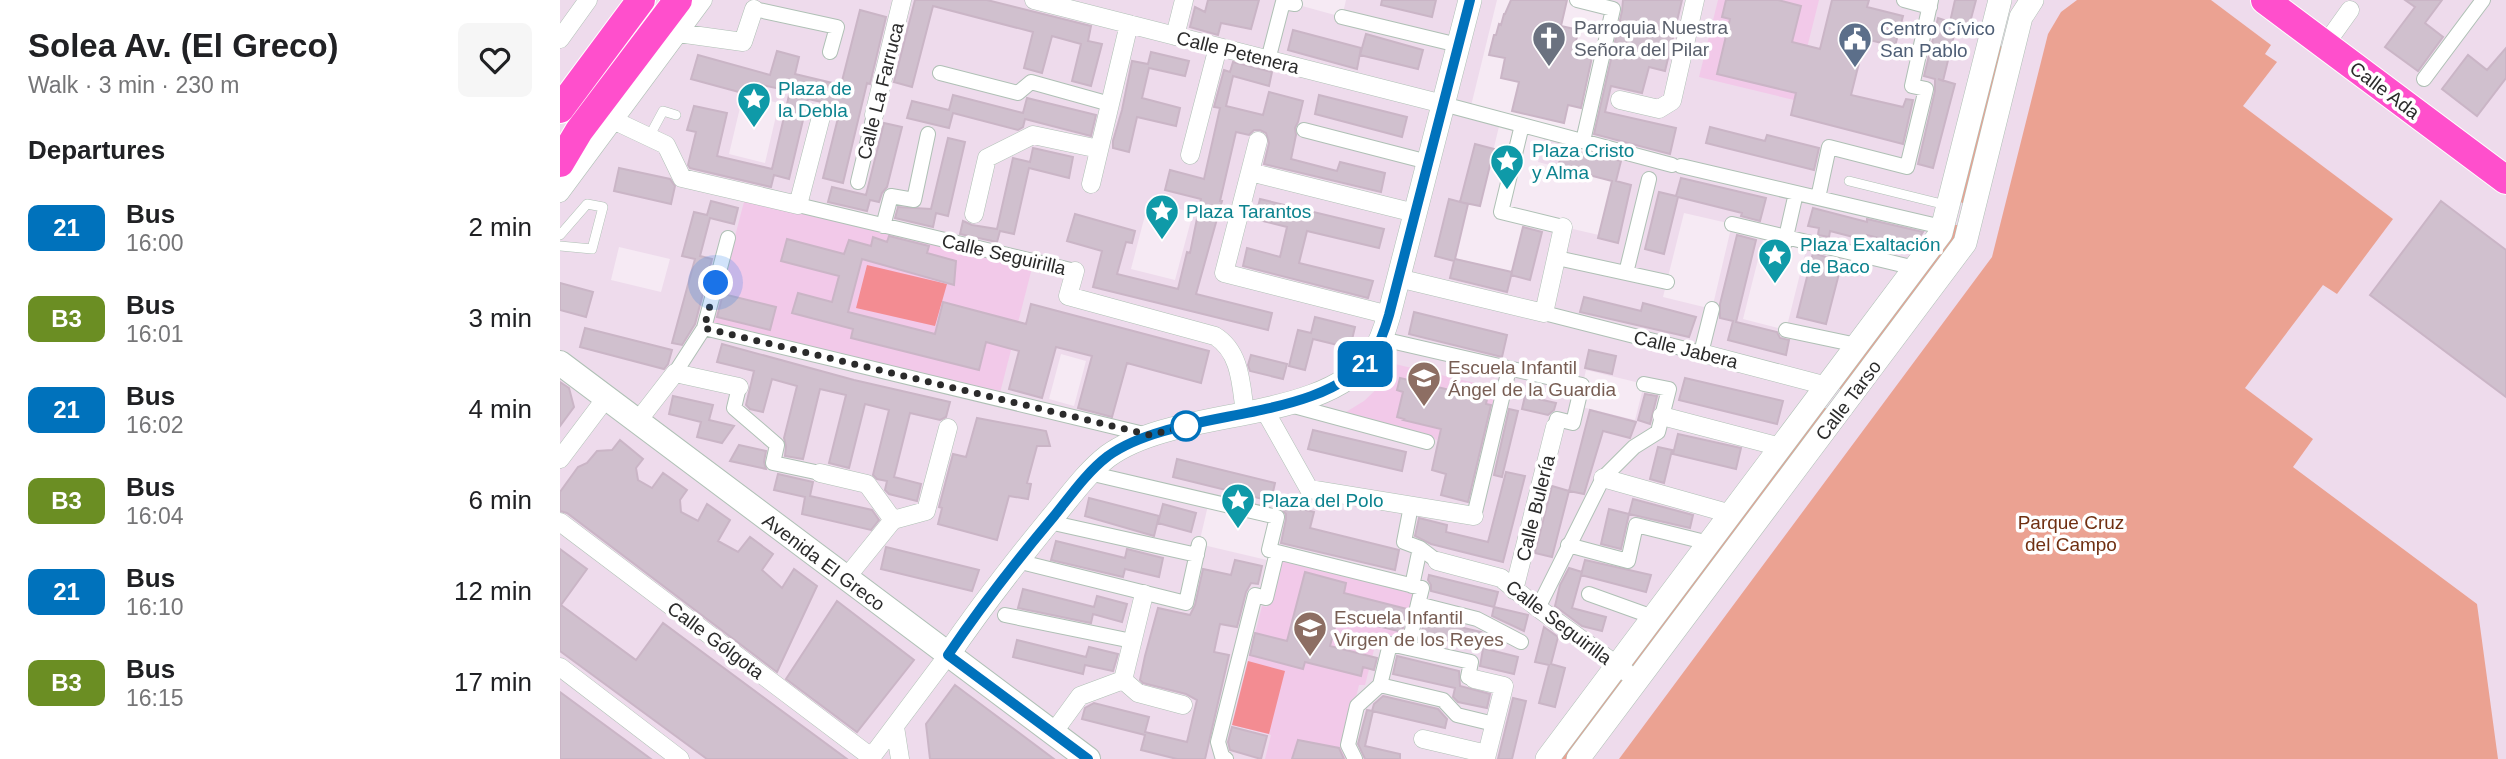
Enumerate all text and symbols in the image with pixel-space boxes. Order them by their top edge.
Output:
place label: Parroquia Nuestra Señora del Pilar [1574,17,1729,60]
place label: Centro Cívico San Pablo [1880,18,1995,61]
church icon: Parroquia Nuestra Señora del Pilar [1530,19,1568,68]
street label: Calle La Farruca [853,20,908,162]
public building icon: Centro Cívico San Pablo [1836,20,1874,69]
button: heart [458,23,532,97]
text: Solea Av. (El Greco) [28,27,339,64]
street label: Calle Petenera [1174,27,1302,78]
street label: Calle Ada [2346,58,2424,124]
text: Walk · 3 min · 230 m [28,72,239,98]
place label: Plaza de la Debla [778,78,852,121]
place icon: Plaza de la Debla [735,80,773,129]
text: Departures [28,135,165,165]
place label: Plaza Cristo y Alma [1532,140,1634,183]
place icon: Plaza Cristo y Alma [1488,142,1526,191]
place icon: Plaza Tarantos [1143,192,1181,241]
text: Bus [126,199,175,229]
place label: Plaza Tarantos [1186,201,1311,222]
text: 2 min [468,212,532,242]
text: 21 [53,214,80,241]
text: 16:00 [126,230,184,256]
street label: Calle Seguirilla [940,230,1068,279]
place label: Plaza Exaltación de Baco [1800,234,1940,277]
place icon: Plaza Exaltación de Baco [1756,236,1794,285]
your location [698,265,733,300]
text: Bus [126,290,175,320]
text: 3 min [468,303,532,333]
text: B3 [51,305,82,332]
text: 16:01 [126,321,184,347]
street label: Calle Jabera [1632,326,1741,373]
line badge: 21 [1334,341,1396,387]
text: 21 [1352,350,1378,377]
street label: Calle Tarso [1812,356,1885,444]
place label: Escuela Infantil Ángel de la Guardia [1448,357,1616,400]
school or university icon: Escuela Infantil Ángel de la Guardia [1405,359,1443,408]
text: Bus [126,381,175,411]
text: 4 min [468,394,532,424]
text: 21 [53,396,80,423]
unlabelled marker [1171,411,1201,441]
text: 16:02 [126,412,184,438]
street label: Calle Bulería [1512,452,1559,563]
text: Bus [126,472,175,502]
place icon: Plaza del Polo [1219,481,1257,530]
text: 6 min [468,485,532,515]
text: B3 [51,487,82,514]
place label: Plaza del Polo [1262,490,1383,511]
text: 16:04 [126,503,184,529]
street label: Avenida El Greco [758,510,889,615]
park label: Parque Cruz del Campo [2018,512,2124,555]
text: Bus [126,563,175,593]
text: 12 min [454,576,532,606]
street label: Calle Seguirilla [1502,576,1616,669]
text: 21 [53,578,80,605]
text: 16:10 [126,594,184,620]
street label: Calle Gólgota [663,597,768,684]
place label: Escuela Infantil Virgen de los Reyes [1334,607,1504,650]
school or university icon: Escuela Infantil Virgen de los Reyes [1291,609,1329,658]
text: Bus [126,654,175,684]
text: 17 min [454,667,532,697]
text: B3 [51,669,82,696]
text: 16:15 [126,685,184,711]

